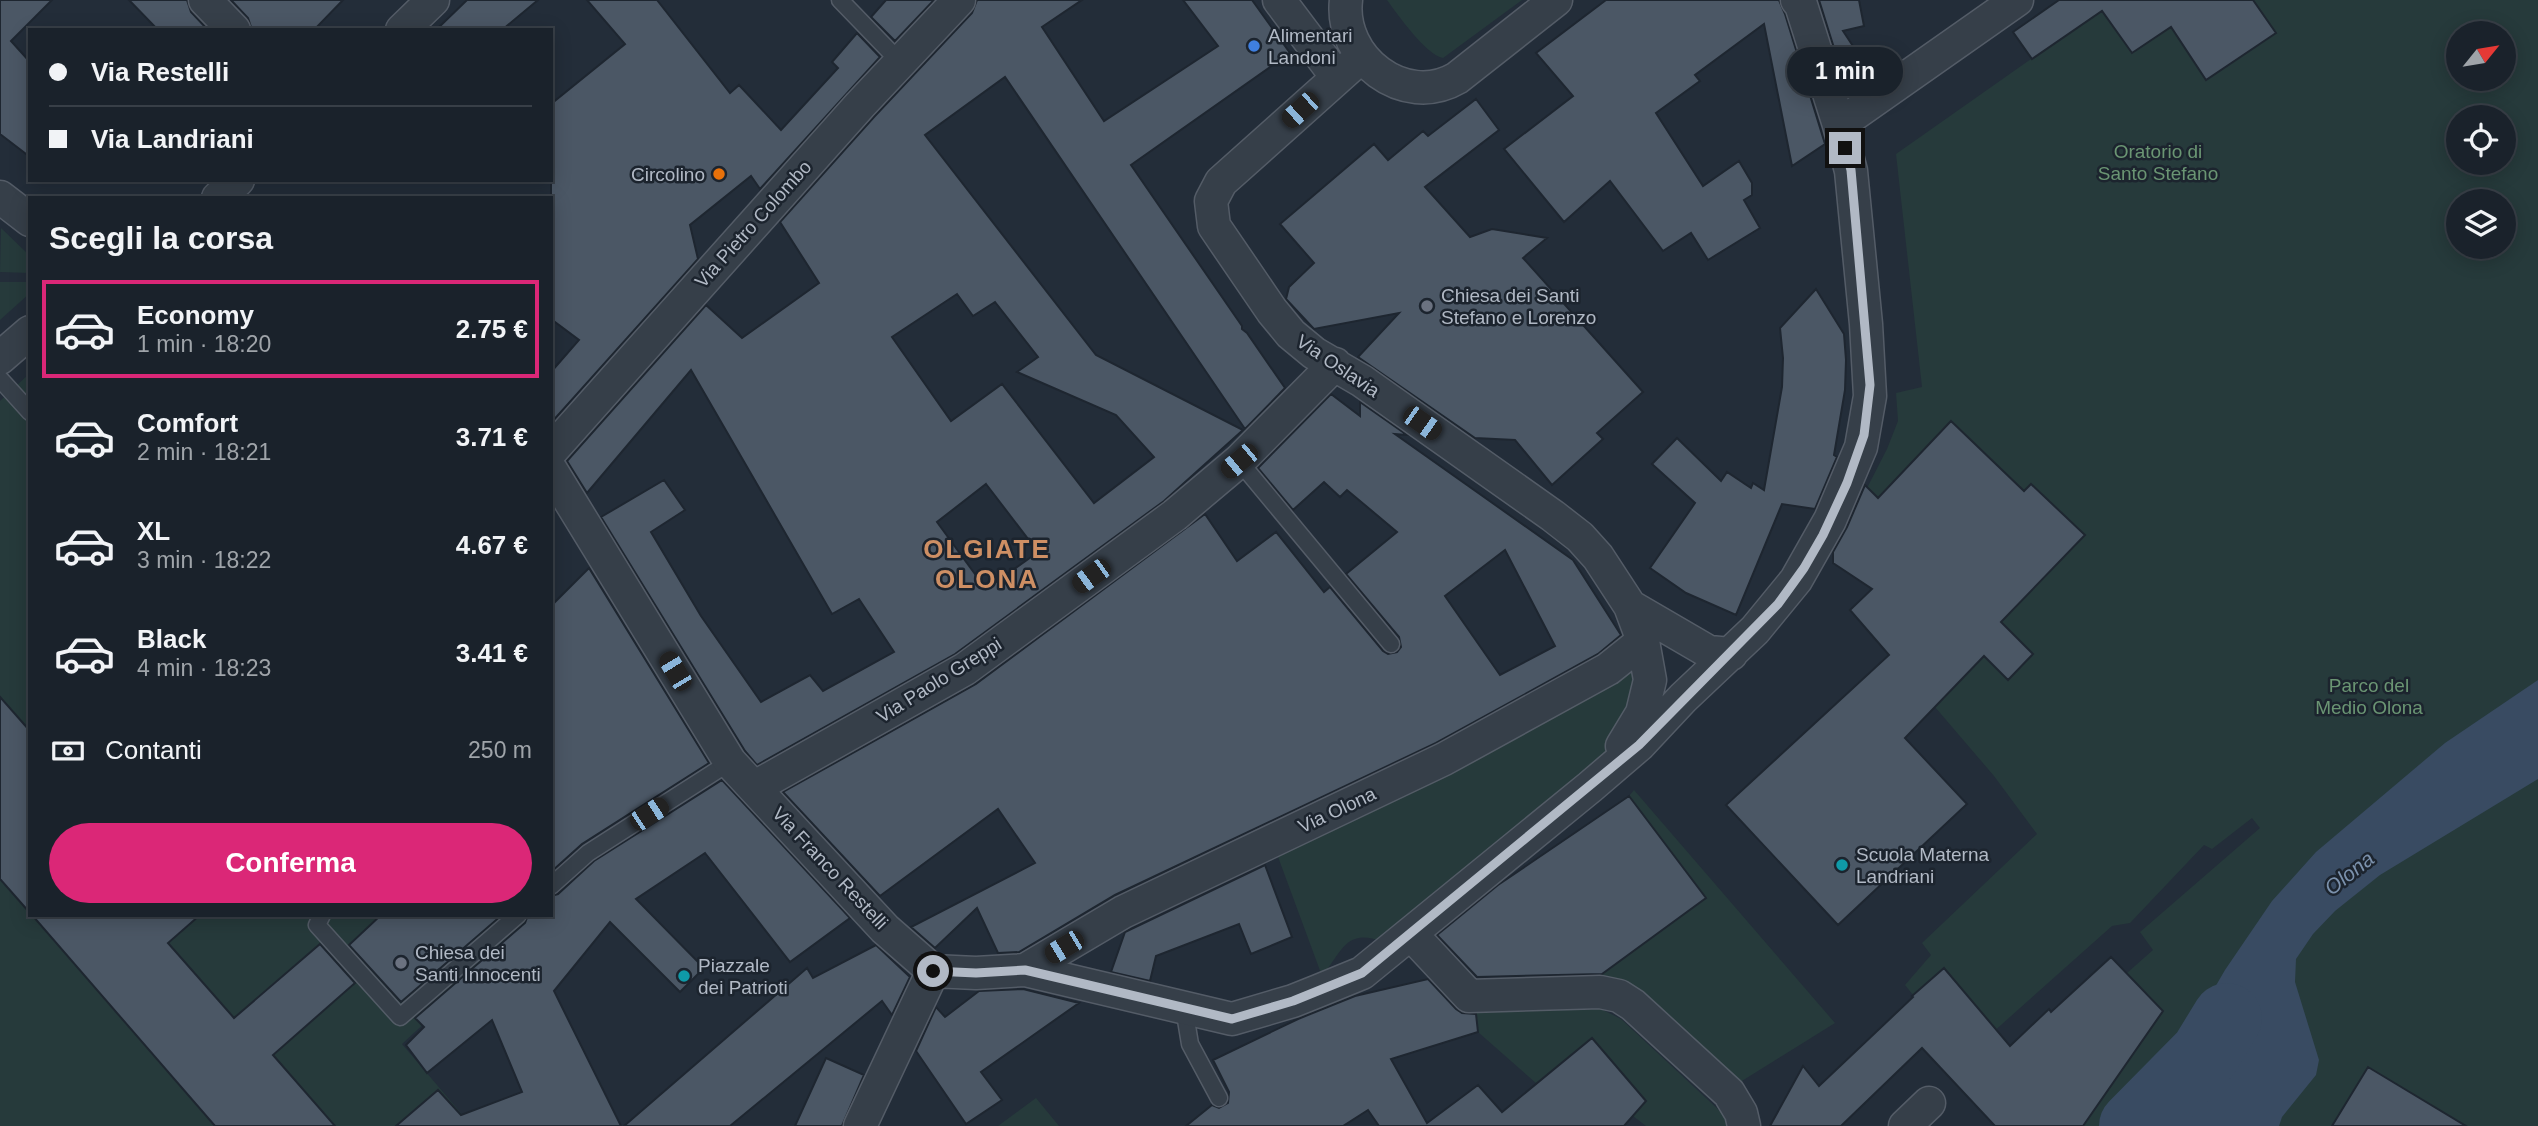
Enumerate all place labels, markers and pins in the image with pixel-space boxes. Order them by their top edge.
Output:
place label: Alimentari Landoni [1268,25,1352,68]
marker: Alimentari Landoni [1246,38,1262,54]
place label: Circolino [631,164,705,185]
marker: Circolino [711,166,727,182]
place label: Chiesa dei Santi Stefano e Lorenzo [1441,285,1596,328]
marker: Chiesa dei Santi Stefano e Lorenzo [1419,298,1435,314]
place label: Scuola Materna Landriani [1856,844,1990,887]
marker: Scuola Materna Landriani [1834,857,1850,873]
place label: Chiesa dei Santi Innocenti [415,942,541,985]
marker: Chiesa dei Santi Innocenti [393,955,409,971]
place label: Piazzale dei Patrioti [698,955,788,998]
marker: Piazzale dei Patrioti [676,968,692,984]

